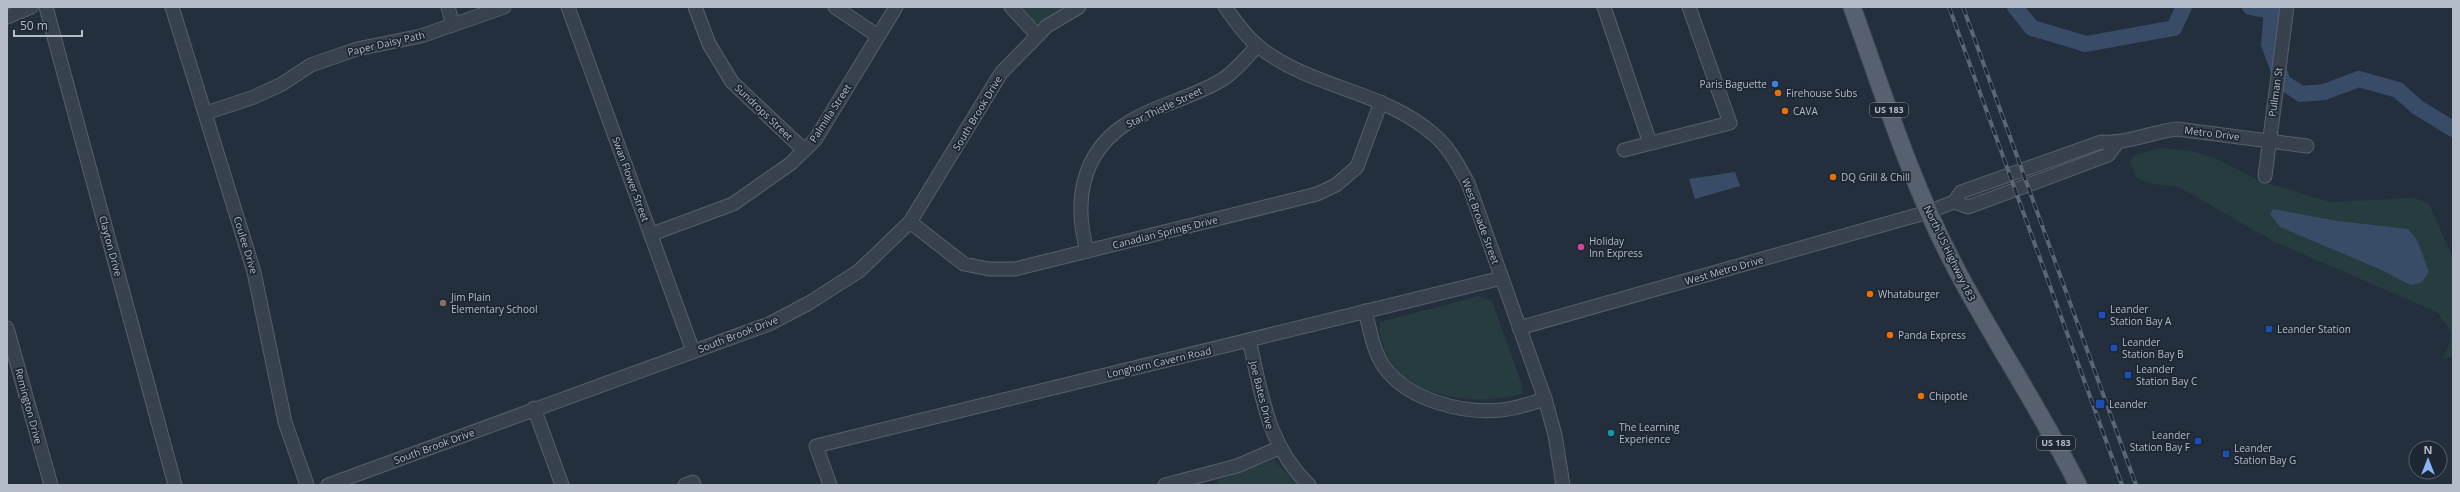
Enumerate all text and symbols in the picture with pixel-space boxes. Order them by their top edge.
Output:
scale bar [14,12,82,38]
text: 50 m [20,17,48,34]
street label: Paper Daisy Path [346,27,426,59]
street label: Pullman St [2265,66,2285,118]
street label: South Brook Drive [949,73,1005,153]
place label: Paris Baguette [1700,77,1767,91]
marker: Paris Baguette [1770,79,1780,89]
street label: Sundrops Street [732,81,796,144]
street label: Palmilla Street [806,81,854,145]
street label: Star Thistle Street [1124,83,1205,131]
place label: Firehouse Subs [1786,86,1857,100]
marker: Firehouse Subs [1773,88,1783,98]
road number: US 183 [1870,103,1908,117]
place label: CAVA [1793,104,1819,118]
marker: CAVA [1780,106,1790,116]
street label: Metro Drive [2184,123,2241,143]
street label: Swan Flower Street [609,135,653,224]
place label: DQ Grill & Chill [1841,170,1910,184]
marker: DQ Grill & Chill [1828,172,1838,182]
street label: West Broade Street [1459,176,1503,266]
street label: North US Highway 183 [1921,203,1979,303]
street label: Canadian Springs Drive [1111,212,1220,252]
street label: Clayton Drive [96,214,126,278]
street label: Coulee Drive [231,215,261,276]
place label: Holiday Inn Express [1589,234,1643,260]
marker: Holiday Inn Express [1576,242,1586,252]
street label: West Metro Drive [1683,252,1765,288]
place label: Whataburger [1878,287,1940,301]
marker: Whataburger [1865,289,1875,299]
place label: Jim Plain Elementary School [450,290,537,316]
marker: Jim Plain Elementary School [438,298,448,308]
place label: Leander Station Bay A [2110,302,2172,328]
marker: Leander Station Bay A [2097,310,2107,320]
street label: South Brook Drive [696,312,780,356]
place label: Leander Station [2277,322,2351,336]
marker: Leander Station [2264,324,2274,334]
place label: Panda Express [1898,328,1966,342]
marker: Panda Express [1885,330,1895,340]
place label: Leander Station Bay B [2122,335,2184,361]
street label: Longhorn Cavern Road [1105,343,1213,381]
marker: Leander Station Bay B [2109,343,2119,353]
street label: Joe Bates Drive [1247,358,1277,431]
place label: Leander Station Bay C [2136,362,2197,388]
street label: Remington Drive [12,367,46,446]
marker: Leander Station Bay C [2123,370,2133,380]
place label: Chipotle [1929,389,1968,403]
marker: Chipotle [1916,391,1926,401]
place label: Leander [2109,397,2147,411]
marker: Leander [2094,398,2106,410]
place label: The Learning Experience [1619,420,1680,446]
street label: South Brook Drive [392,425,477,467]
marker: The Learning Experience [1606,428,1616,438]
place label: Leander Station Bay F [2130,428,2190,454]
road number: US 183 [2037,436,2075,450]
marker: Leander Station Bay F [2193,436,2203,446]
north arrow [2408,440,2448,480]
place label: Leander Station Bay G [2234,441,2296,467]
text: N [2424,442,2432,457]
marker: Leander Station Bay G [2221,449,2231,459]

